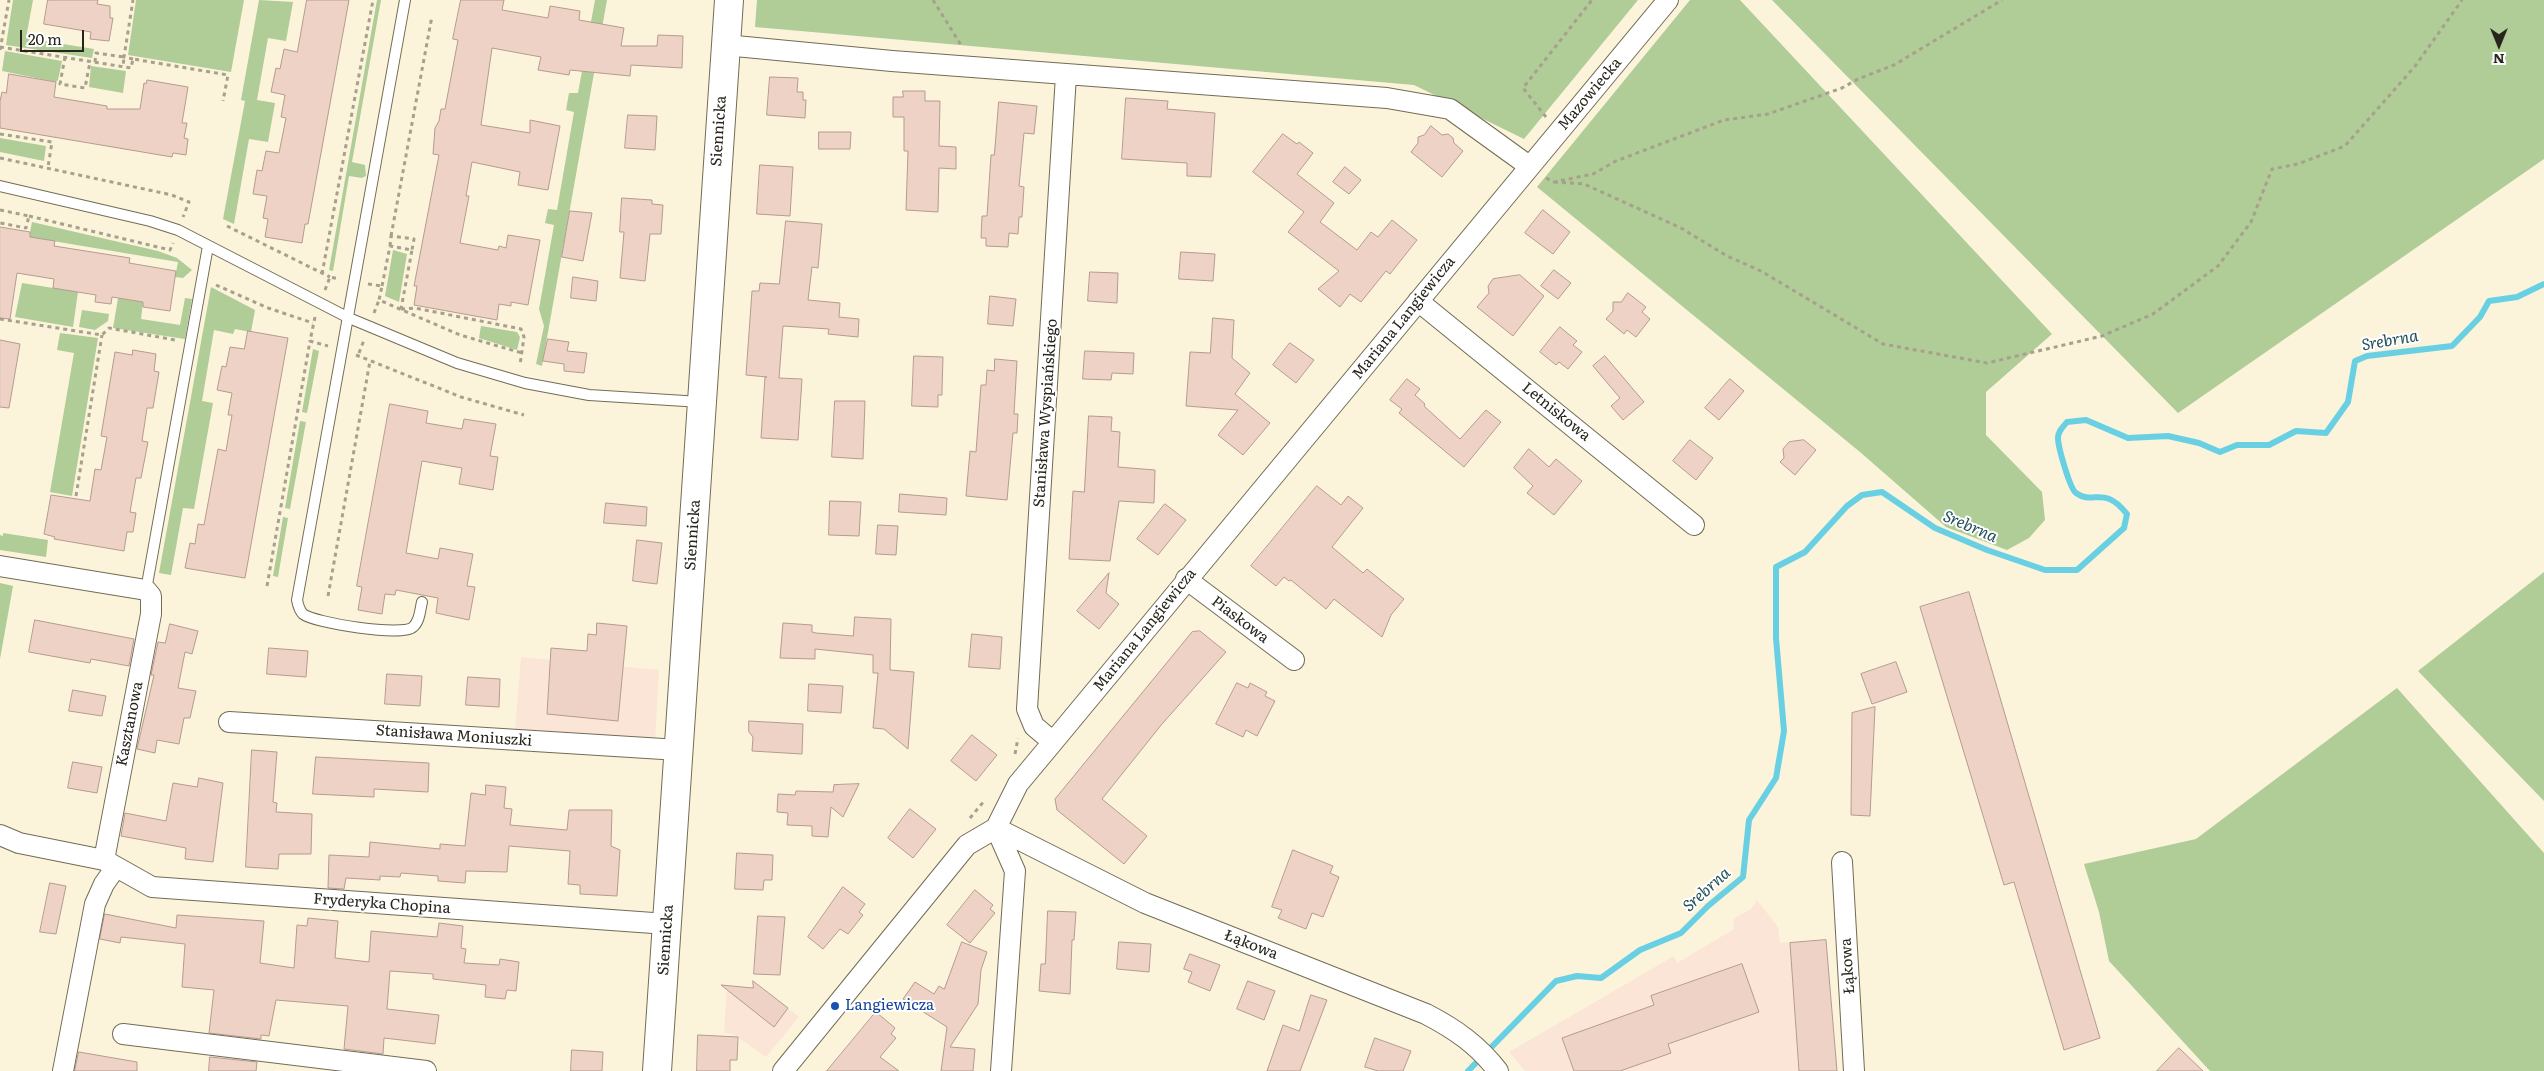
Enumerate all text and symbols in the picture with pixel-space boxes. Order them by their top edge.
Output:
scale bar [22,20,86,52]
north arrow [2474,20,2524,70]
text: 20 m [28,27,62,50]
text: N [2493,50,2505,70]
street label: Mazowiecka [1554,54,1626,134]
street label: Siennicka [708,95,730,167]
street label: Mariana Langiewicza [1349,253,1459,383]
street label: Stanisława Wyspiańskiego [1030,318,1062,508]
water label: Srebrna [2360,327,2420,355]
street label: Letniskowa [1518,379,1594,445]
street label: Siennicka [682,499,704,571]
water label: Srebrna [1940,507,2000,547]
street label: Mariana Langiewicza [1090,565,1200,695]
street label: Piaskowa [1208,593,1272,647]
street label: Kasztanowa [113,680,147,768]
street label: Stanisława Moniuszki [375,722,533,750]
water label: Srebrna [1679,864,1735,916]
street label: Fryderyka Chopina [313,890,451,918]
street label: Siennicka [655,904,677,976]
street label: Łąkowa [1222,927,1280,963]
street label: Łąkowa [1837,937,1859,995]
place label: Langiewicza [845,997,934,1015]
marker: Langiewicza [829,1000,841,1012]

